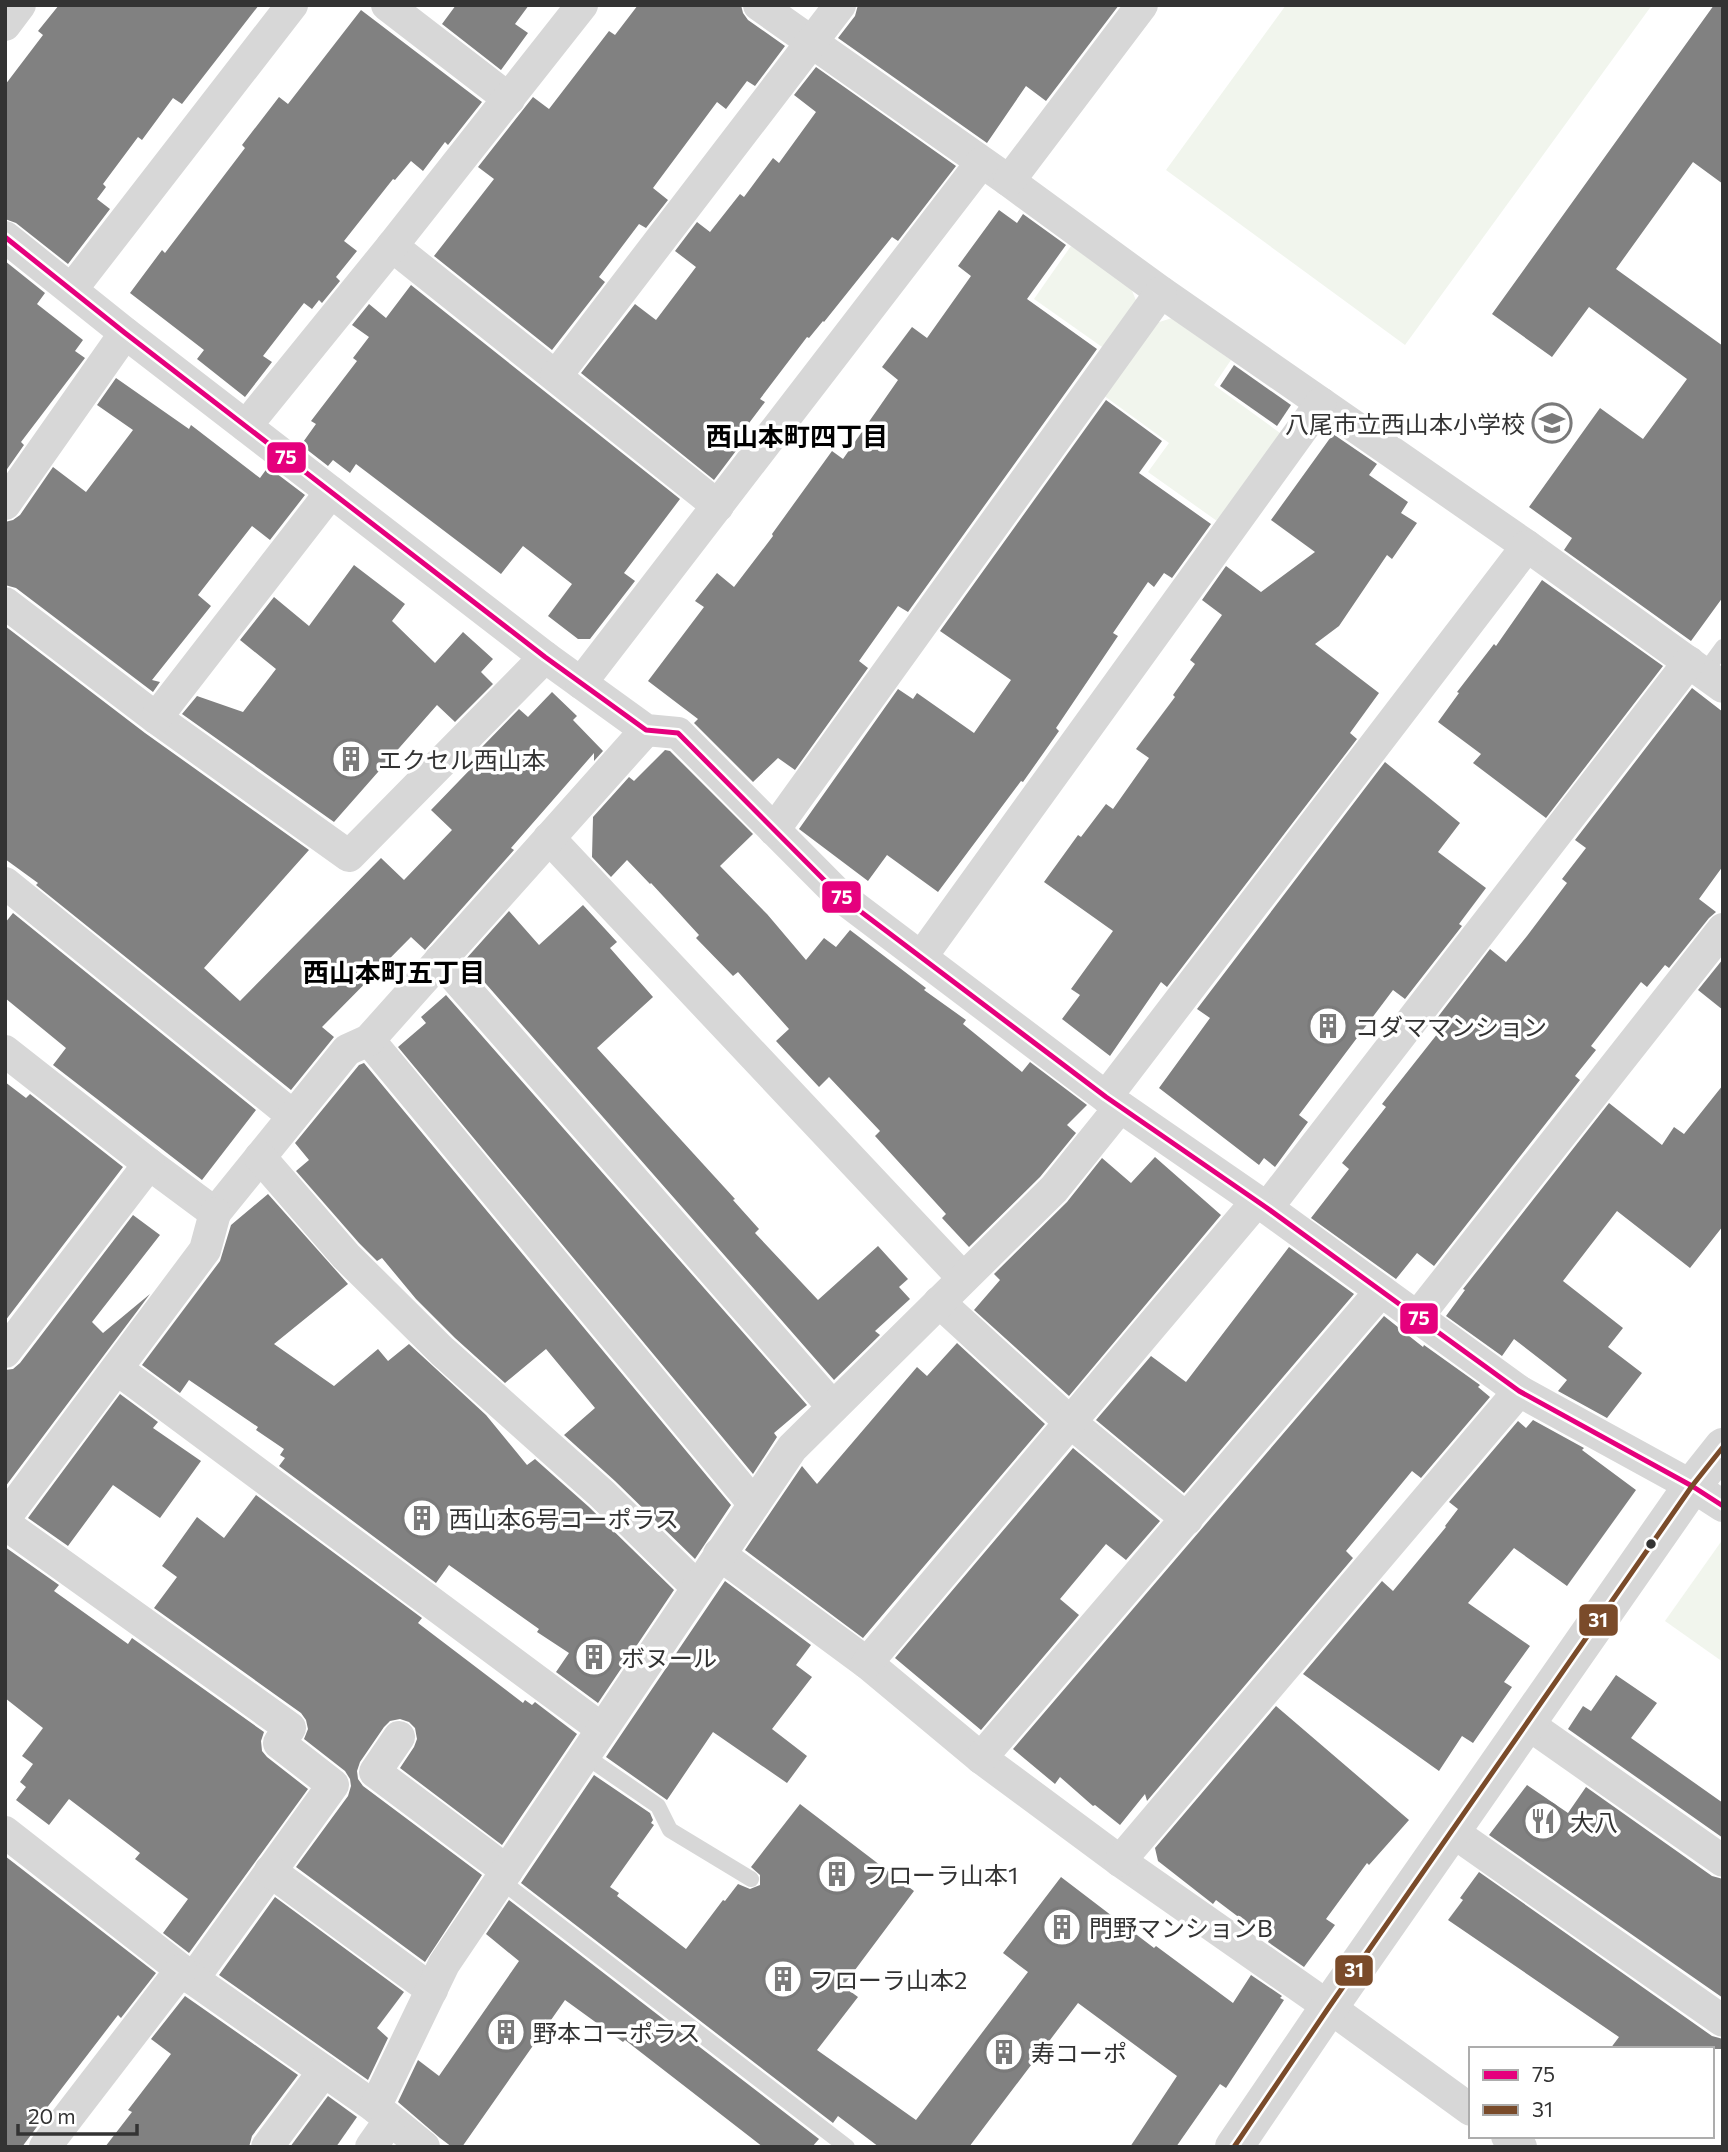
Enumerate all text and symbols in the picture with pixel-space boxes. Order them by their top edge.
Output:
school or university icon: 八尾市立西山本小学校 [1531,402,1573,444]
place label: 八尾市立西山本小学校 [1285,409,1525,438]
district label: 西山本町四丁目 [706,420,888,451]
line badge: 75 [266,441,307,474]
text: 75 [275,445,297,468]
building icon: エクセル西山本 [330,738,372,780]
place label: エクセル西山本 [378,745,546,774]
line badge: 75 [821,880,862,914]
text: 75 [831,885,853,908]
district label: 西山本町五丁目 [303,956,485,987]
building icon: コダママンション [1307,1005,1349,1047]
place label: コダママンション [1355,1012,1547,1041]
line badge: 75 [1399,1302,1439,1335]
text: 75 [1408,1306,1430,1329]
building icon: 西山本6号コーポラス [401,1497,443,1539]
place label: 西山本6号コーポラス [449,1504,679,1533]
unlabelled marker [1644,1537,1658,1551]
line badge: 31 [1578,1603,1619,1637]
text: 31 [1588,1608,1608,1631]
building icon: ボヌール [573,1636,615,1678]
place label: ボヌール [621,1643,717,1672]
restaurant icon: 大八 [1522,1800,1564,1842]
place label: 大八 [1570,1807,1618,1836]
building icon: フローラ山本1 [816,1853,858,1895]
place label: フローラ山本1 [864,1860,1018,1889]
building icon: 門野マンションB [1041,1906,1083,1948]
place label: 門野マンションB [1089,1913,1273,1942]
line badge: 31 [1334,1954,1374,1987]
building icon: フローラ山本2 [762,1958,804,2000]
text: 31 [1344,1958,1364,1981]
place label: フローラ山本2 [810,1965,967,1994]
building icon: 野本コーポラス [485,2011,527,2053]
place label: 野本コーポラス [533,2018,701,2047]
building icon: 寿コーポ [983,2031,1025,2073]
place label: 寿コーポ [1031,2038,1127,2067]
legend [1469,2047,1714,2138]
text: 75 [1532,2061,1555,2086]
scale bar [18,2092,136,2136]
text: 31 [1532,2096,1553,2121]
text: 20 m [28,2103,76,2128]

